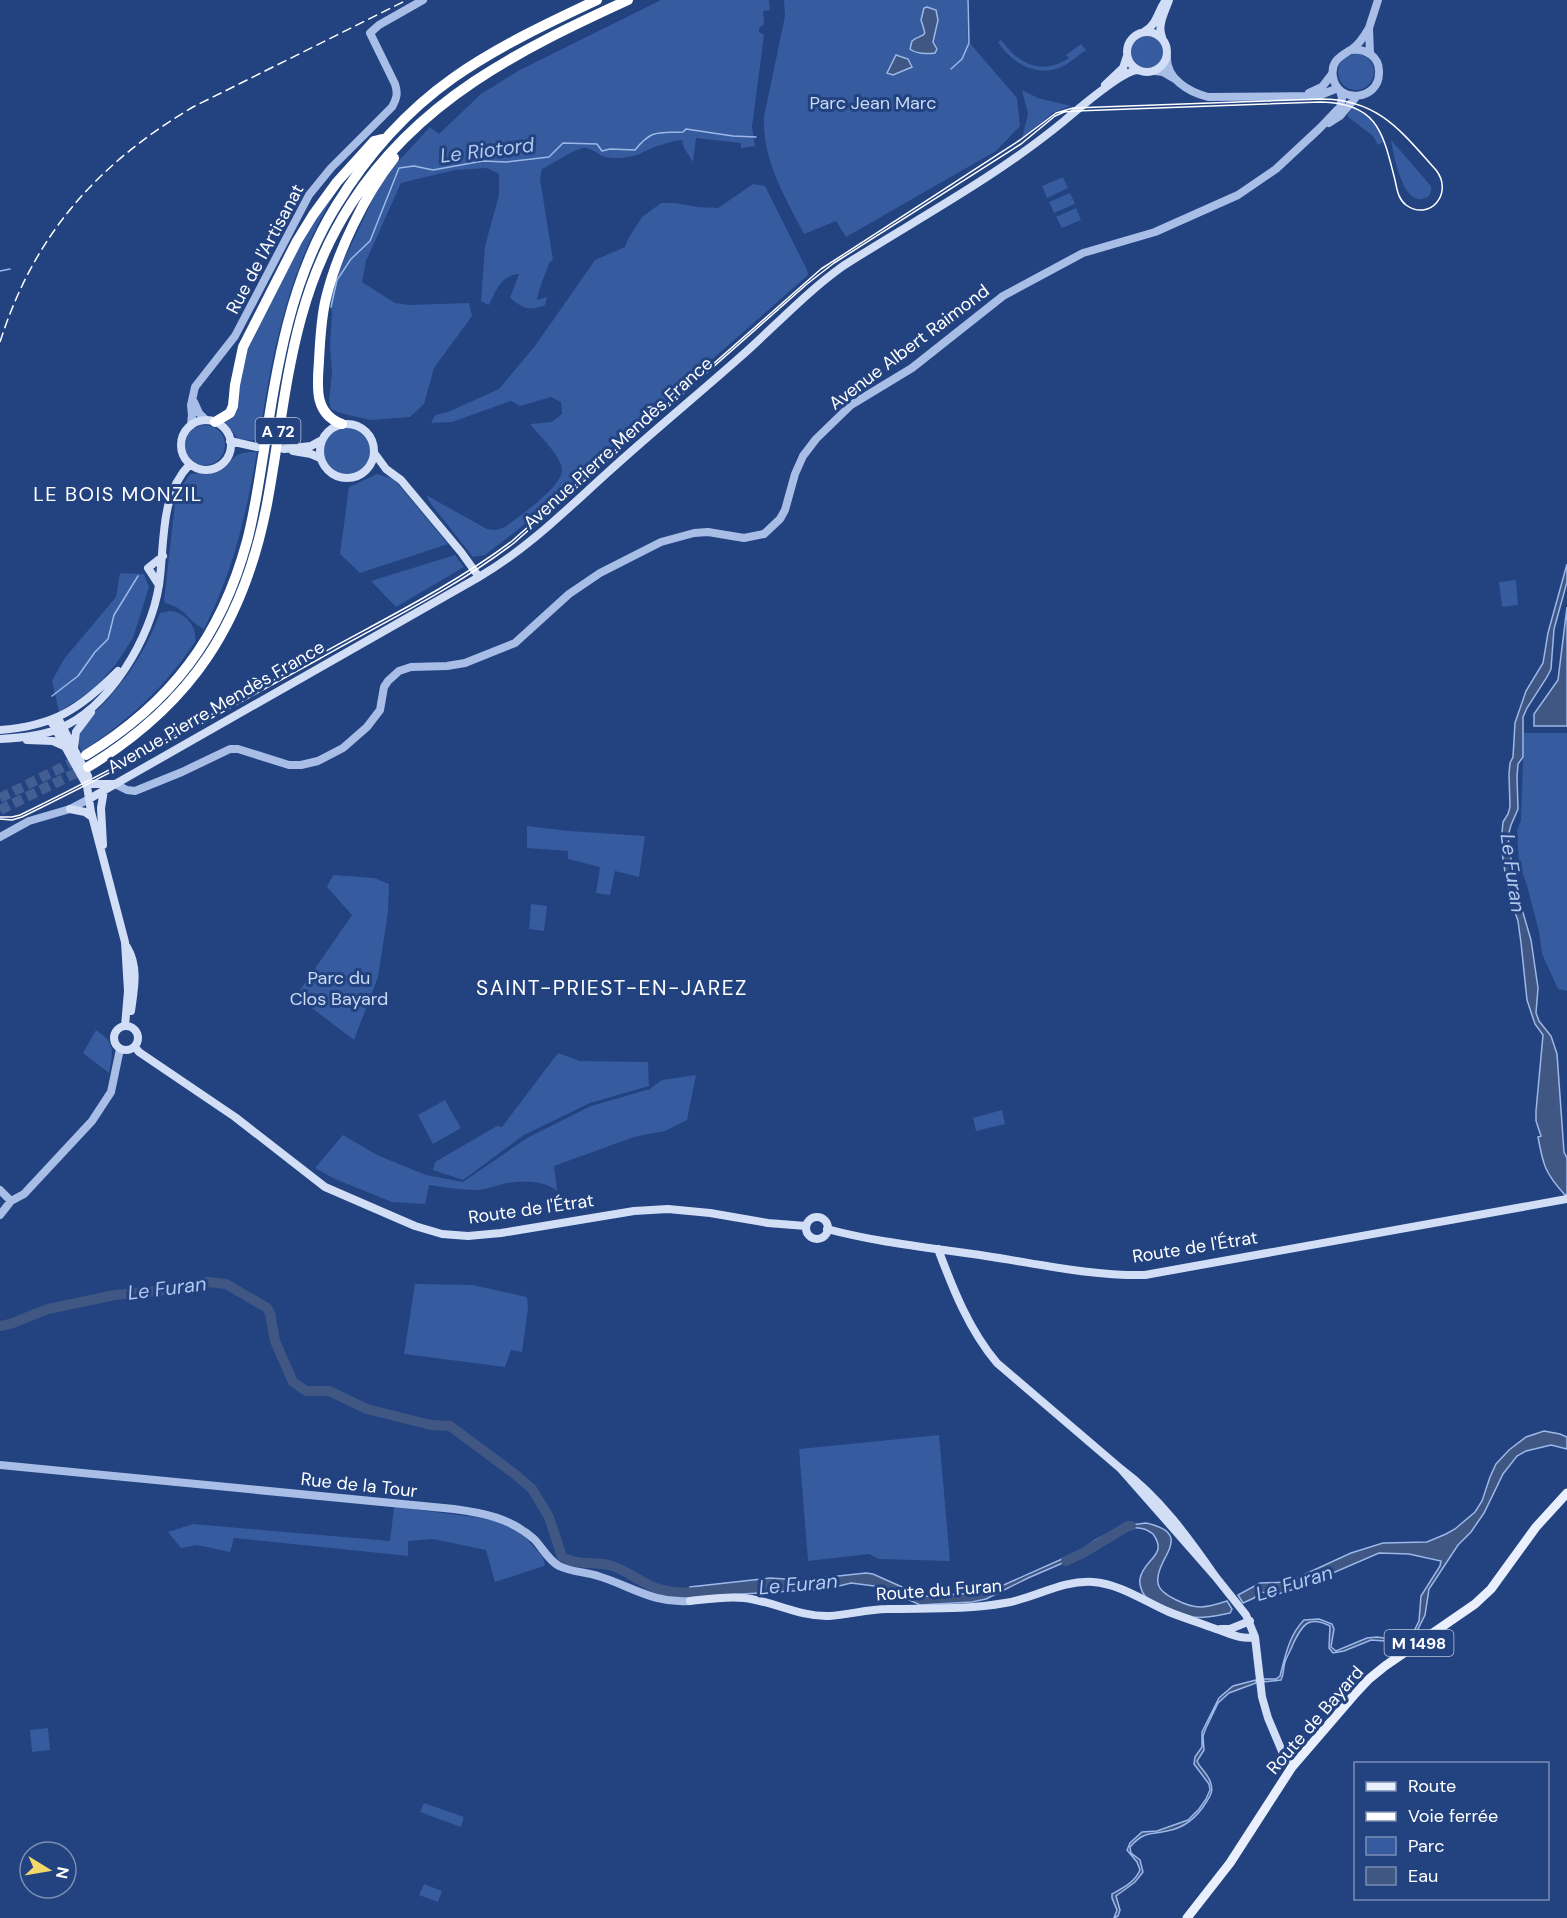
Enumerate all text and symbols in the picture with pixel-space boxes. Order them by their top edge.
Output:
park label: Parc Jean Marc [810,91,936,115]
water label: Le Riotord [439,131,536,169]
street label: Rue de l'Artisanat [221,180,309,318]
street label: Avenue Albert Raimond [824,279,994,415]
street label: Avenue Pierre Mendès France [518,351,718,535]
road number: A 72 [256,418,300,444]
district label: LE BOIS MONZIL [33,481,203,507]
street label: Avenue Pierre Mendès France [103,635,329,779]
water label: Le Furan [1495,832,1531,914]
park label: Parc du Clos Bayard [290,966,388,1011]
district label: SAINT-PRIEST-EN-JAREZ [476,974,748,1002]
street label: Route de l'Étrat [467,1188,595,1230]
street label: Route de l'Étrat [1131,1225,1259,1269]
water label: Le Furan [126,1270,208,1306]
street label: Rue de la Tour [300,1467,419,1503]
water label: Le Furan [1252,1559,1336,1607]
water label: Le Furan [757,1568,839,1600]
street label: Route du Furan [875,1574,1003,1606]
road number: M 1498 [1384,1630,1454,1656]
street label: Route de Bayard [1261,1661,1369,1779]
legend [1354,1762,1549,1900]
text: Route [1408,1774,1456,1798]
text: Voie ferrée [1408,1804,1498,1828]
text: Parc [1408,1834,1444,1858]
north arrow [18,1840,78,1900]
text: Eau [1408,1864,1438,1888]
text: N [51,1865,74,1880]

